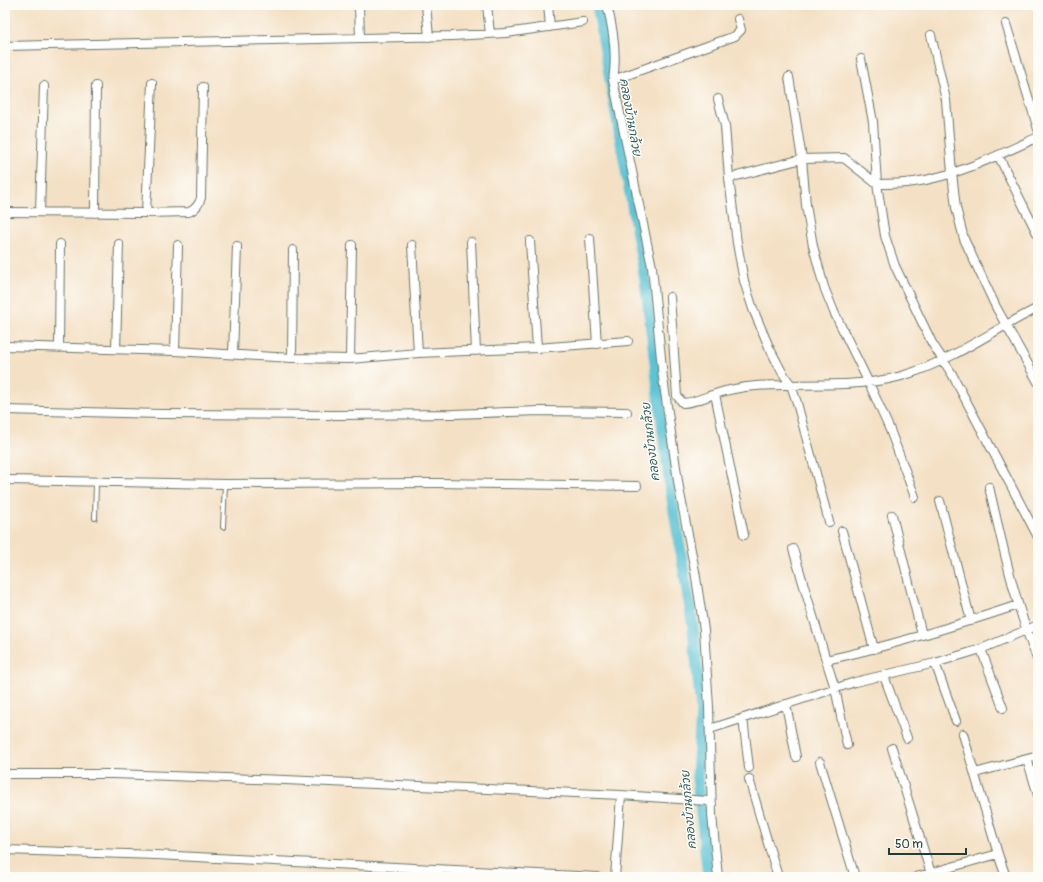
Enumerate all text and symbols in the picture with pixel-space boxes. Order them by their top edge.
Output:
water label: คลองบ้านกล้วย [616,77,645,158]
water label: คลองบ้านกล้วย [638,401,663,482]
water label: คลองบ้านกล้วย [677,769,700,850]
scale bar [889,830,966,856]
text: 50 m [895,837,923,852]

